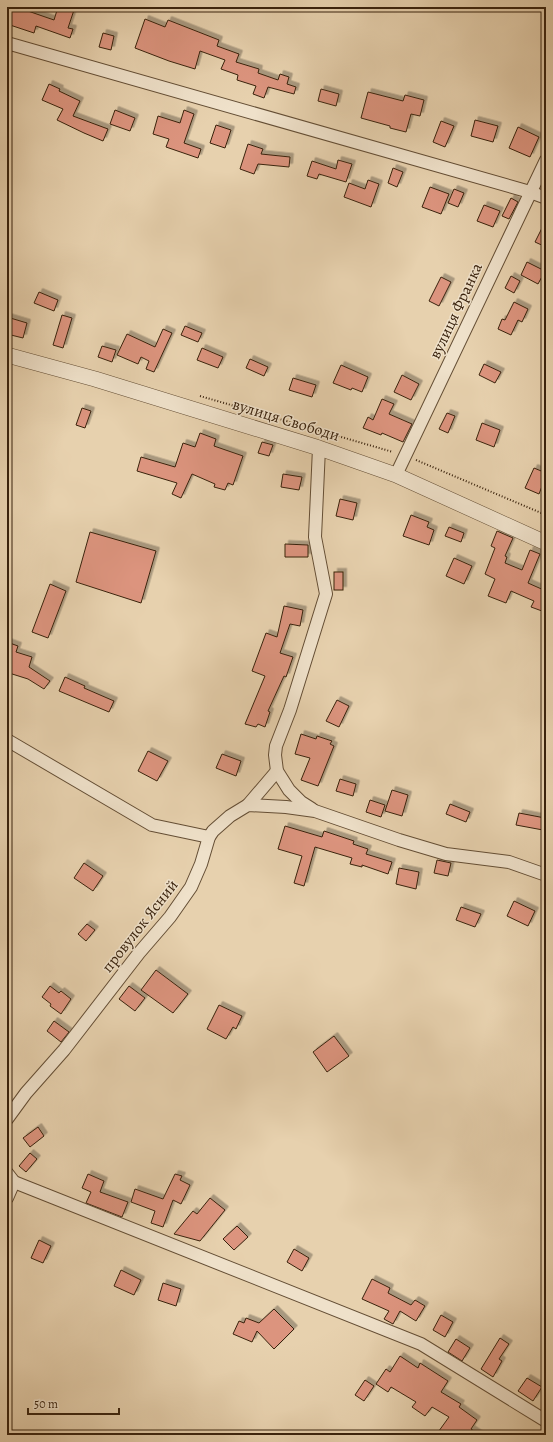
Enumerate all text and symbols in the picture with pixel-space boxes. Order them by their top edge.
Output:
street label: вулиця Франка [424,259,488,363]
street label: вулиця Свободи [230,393,342,447]
street label: провулок Ясний [97,875,183,977]
scale bar [28,1390,119,1416]
text: 50 m [34,1396,58,1412]

